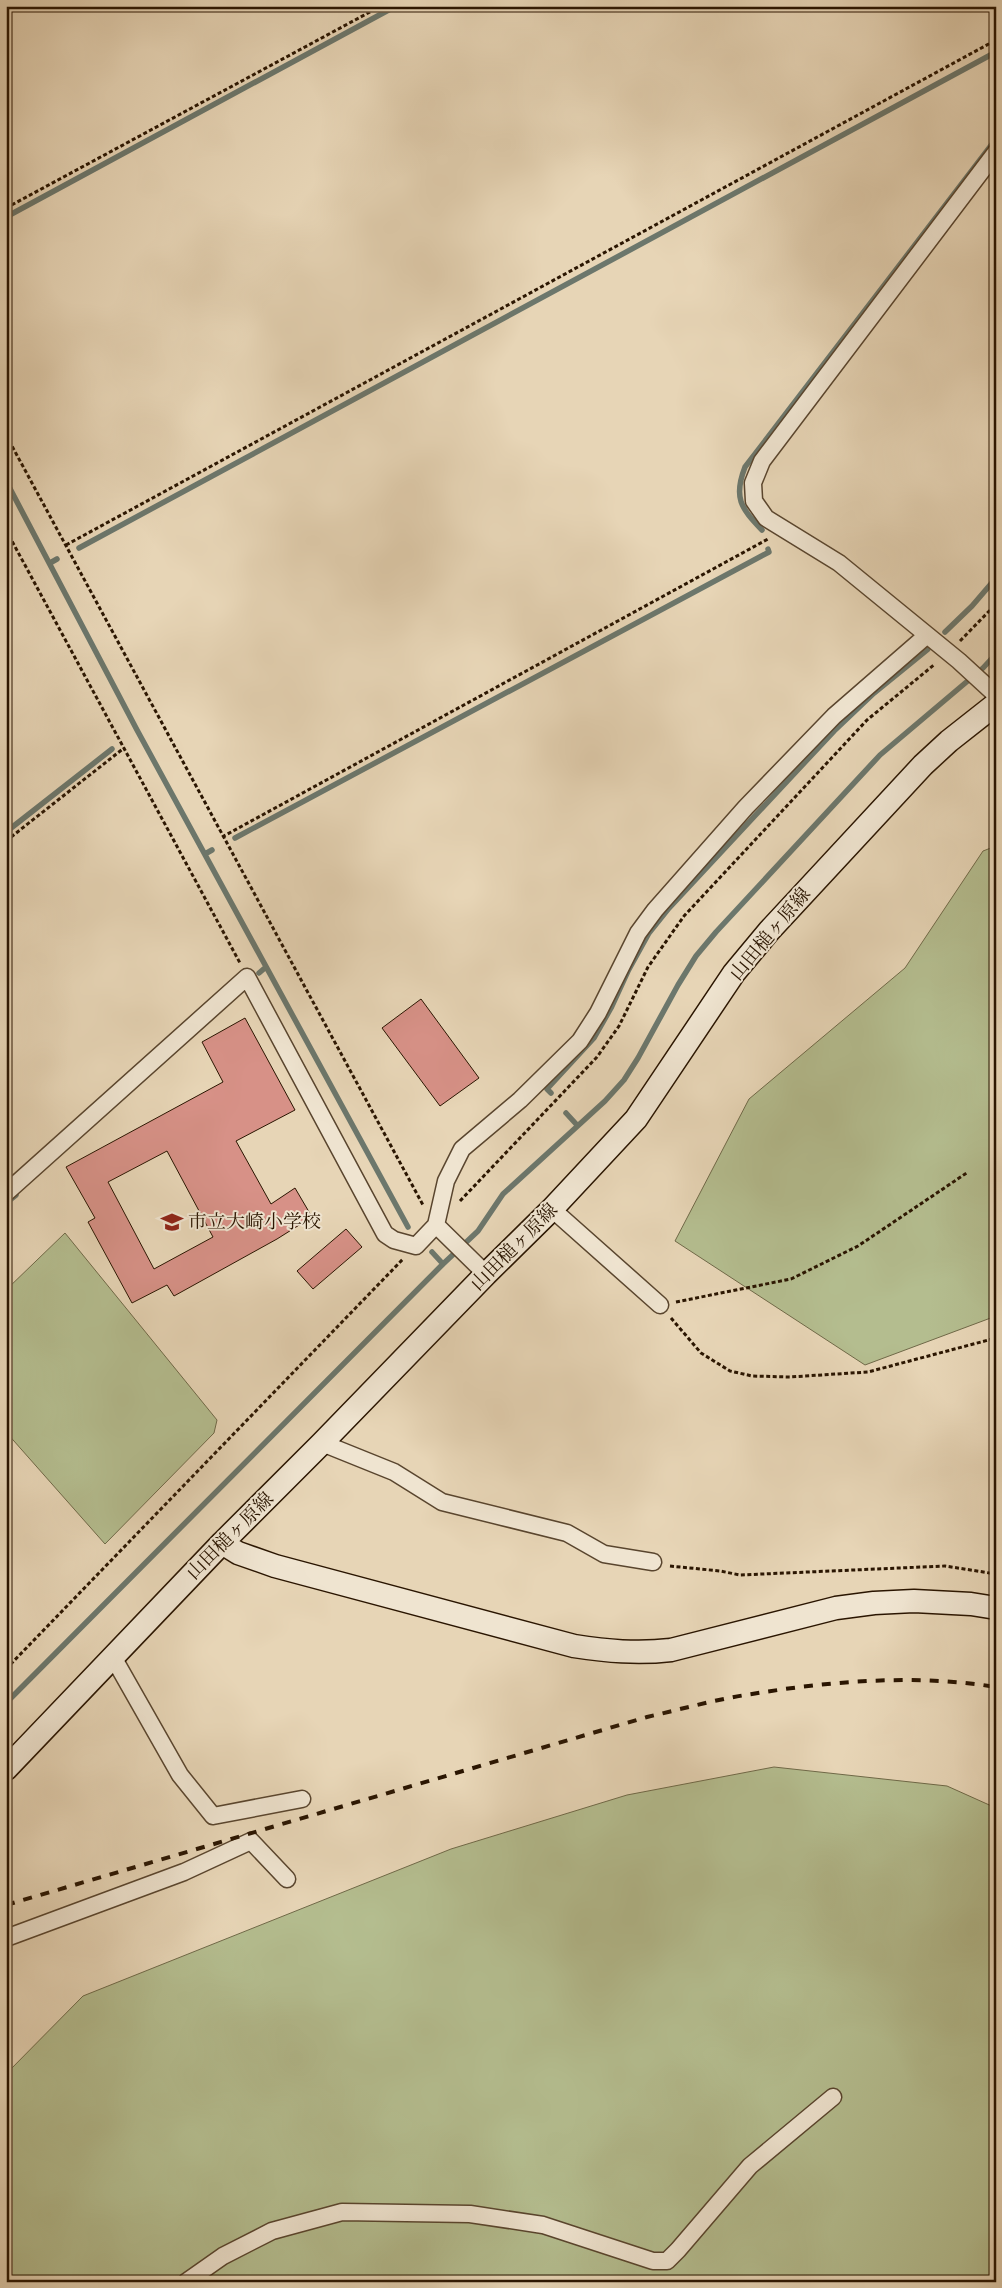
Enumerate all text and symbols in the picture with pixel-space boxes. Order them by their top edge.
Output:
street label: 山田槌ヶ原線 [724,883,816,985]
street label: 山田槌ヶ原線 [465,1198,563,1296]
school or university icon: 市立大崎小学校 [159,1209,185,1235]
place label: 市立大崎小学校 [188,1210,321,1234]
street label: 山田槌ヶ原線 [181,1487,279,1585]

